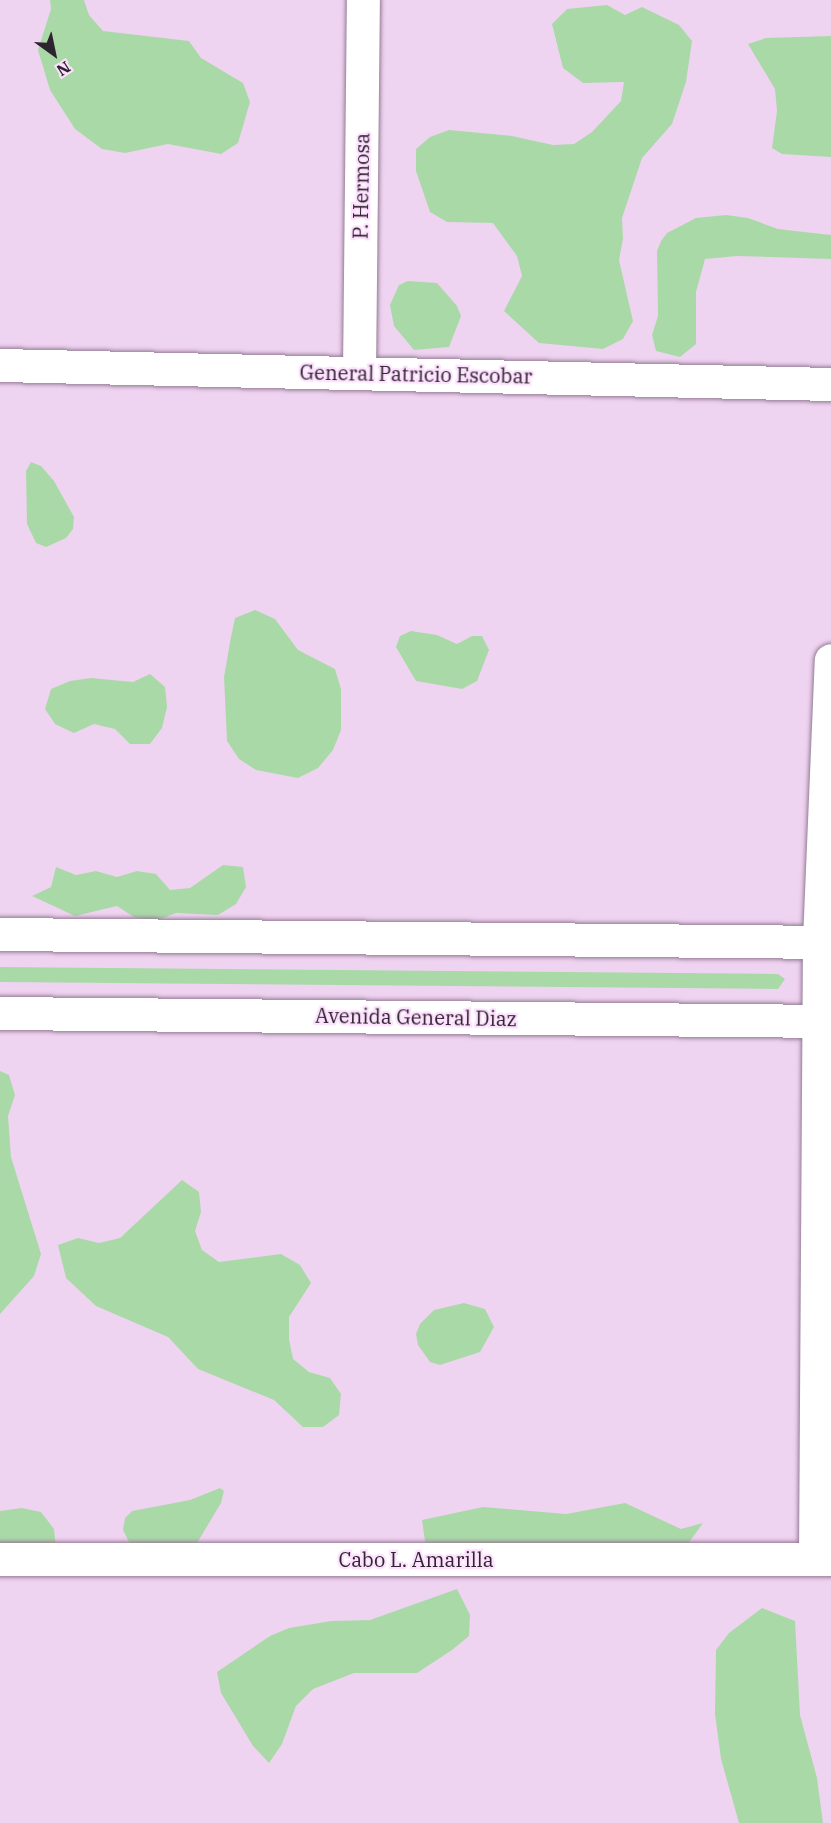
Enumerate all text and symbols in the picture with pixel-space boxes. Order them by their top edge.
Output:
north arrow [24,24,84,84]
text: N [53,57,75,81]
street label: P. Hermosa [348,133,374,239]
street label: General Patricio Escobar [299,360,533,388]
street label: Avenida General Diaz [315,1003,517,1031]
street label: Cabo L. Amarilla [338,1547,494,1571]

